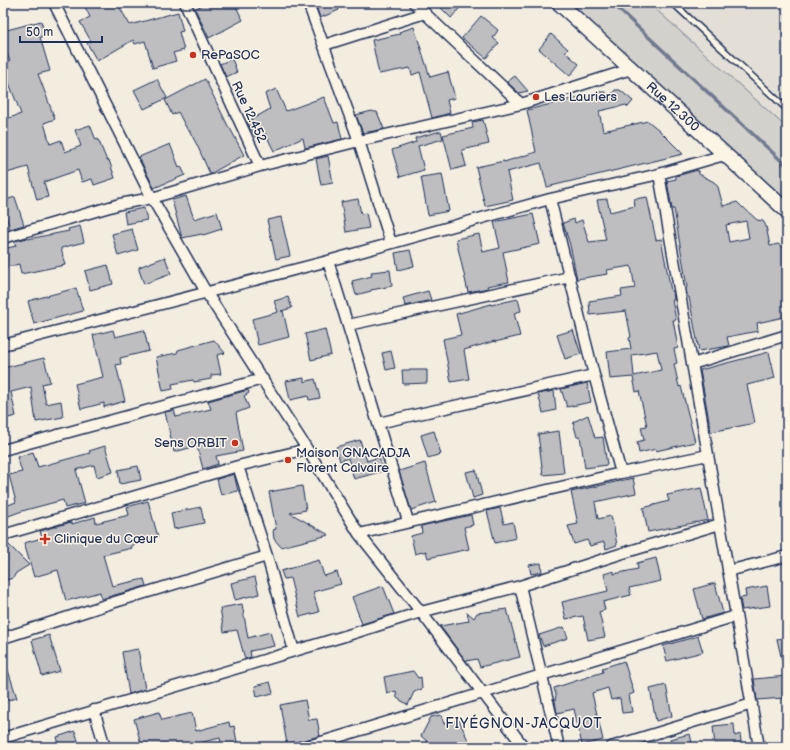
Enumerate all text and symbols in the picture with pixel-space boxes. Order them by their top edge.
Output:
scale bar [20,18,102,44]
text: 50 m [26,25,53,40]
place label: RePaSOC [201,47,260,63]
marker: RePaSOC [188,50,198,60]
street label: Rue 12.452 [228,79,270,146]
street label: Rue 12.300 [643,79,703,135]
place label: Les Lauriers [544,89,618,105]
marker: Les Lauriers [531,92,541,102]
place label: Sens ORBIT [154,435,227,451]
marker: Sens ORBIT [230,438,240,448]
place label: Maison GNACADJA Florent Calvaire [296,445,410,476]
marker: Maison GNACADJA Florent Calvaire [283,455,293,465]
place label: Clinique du Cœur [54,531,158,547]
marker: Clinique du Cœur [39,533,51,545]
district label: FIYÉGNON-JACQUOT [445,714,603,732]

